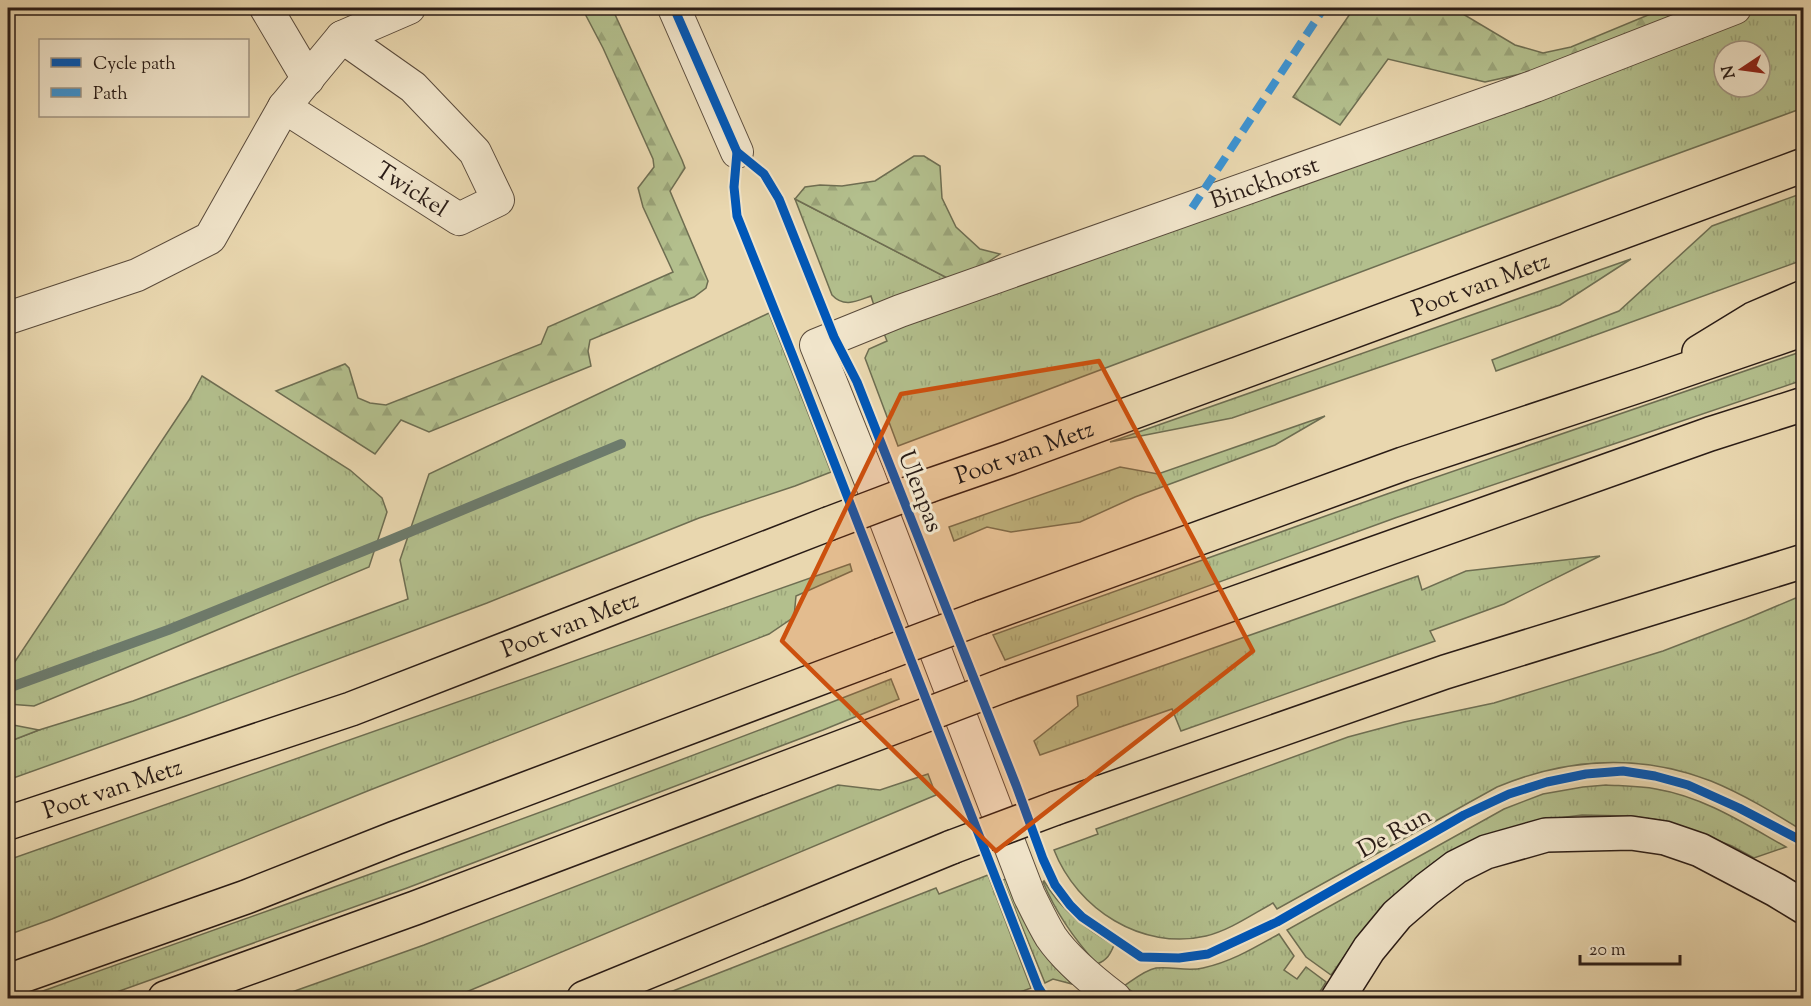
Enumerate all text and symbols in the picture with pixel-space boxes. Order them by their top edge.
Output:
legend [39,39,249,117]
north arrow [1712,39,1772,99]
text: Cycle path [93,52,176,78]
text: N [1717,63,1742,81]
text: Path [93,82,128,108]
street label: Binckhorst [1206,149,1324,219]
street label: Twickel [368,155,454,227]
street label: Poot van Metz [1407,245,1555,327]
street label: Poot van Metz [951,413,1099,494]
street label: Ulenpas [888,446,950,537]
street label: Poot van Metz [497,584,644,668]
street label: Poot van Metz [39,751,187,829]
street label: De Run [1352,800,1438,868]
scale bar [1580,928,1680,966]
text: 20 m [1589,938,1626,964]

